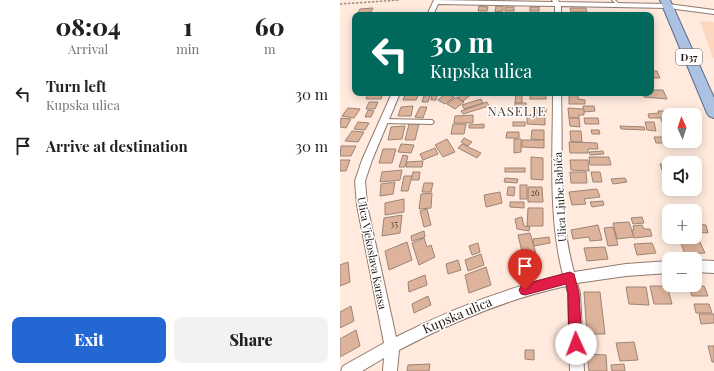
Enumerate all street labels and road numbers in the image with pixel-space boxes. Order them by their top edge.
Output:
road number: D37 [676,49,702,65]
street label: Ulica Ljube Babića [550,151,569,242]
street label: Ulica Vjekoslava Karasa [354,195,391,311]
street label: Kupska ulica [419,292,495,337]

